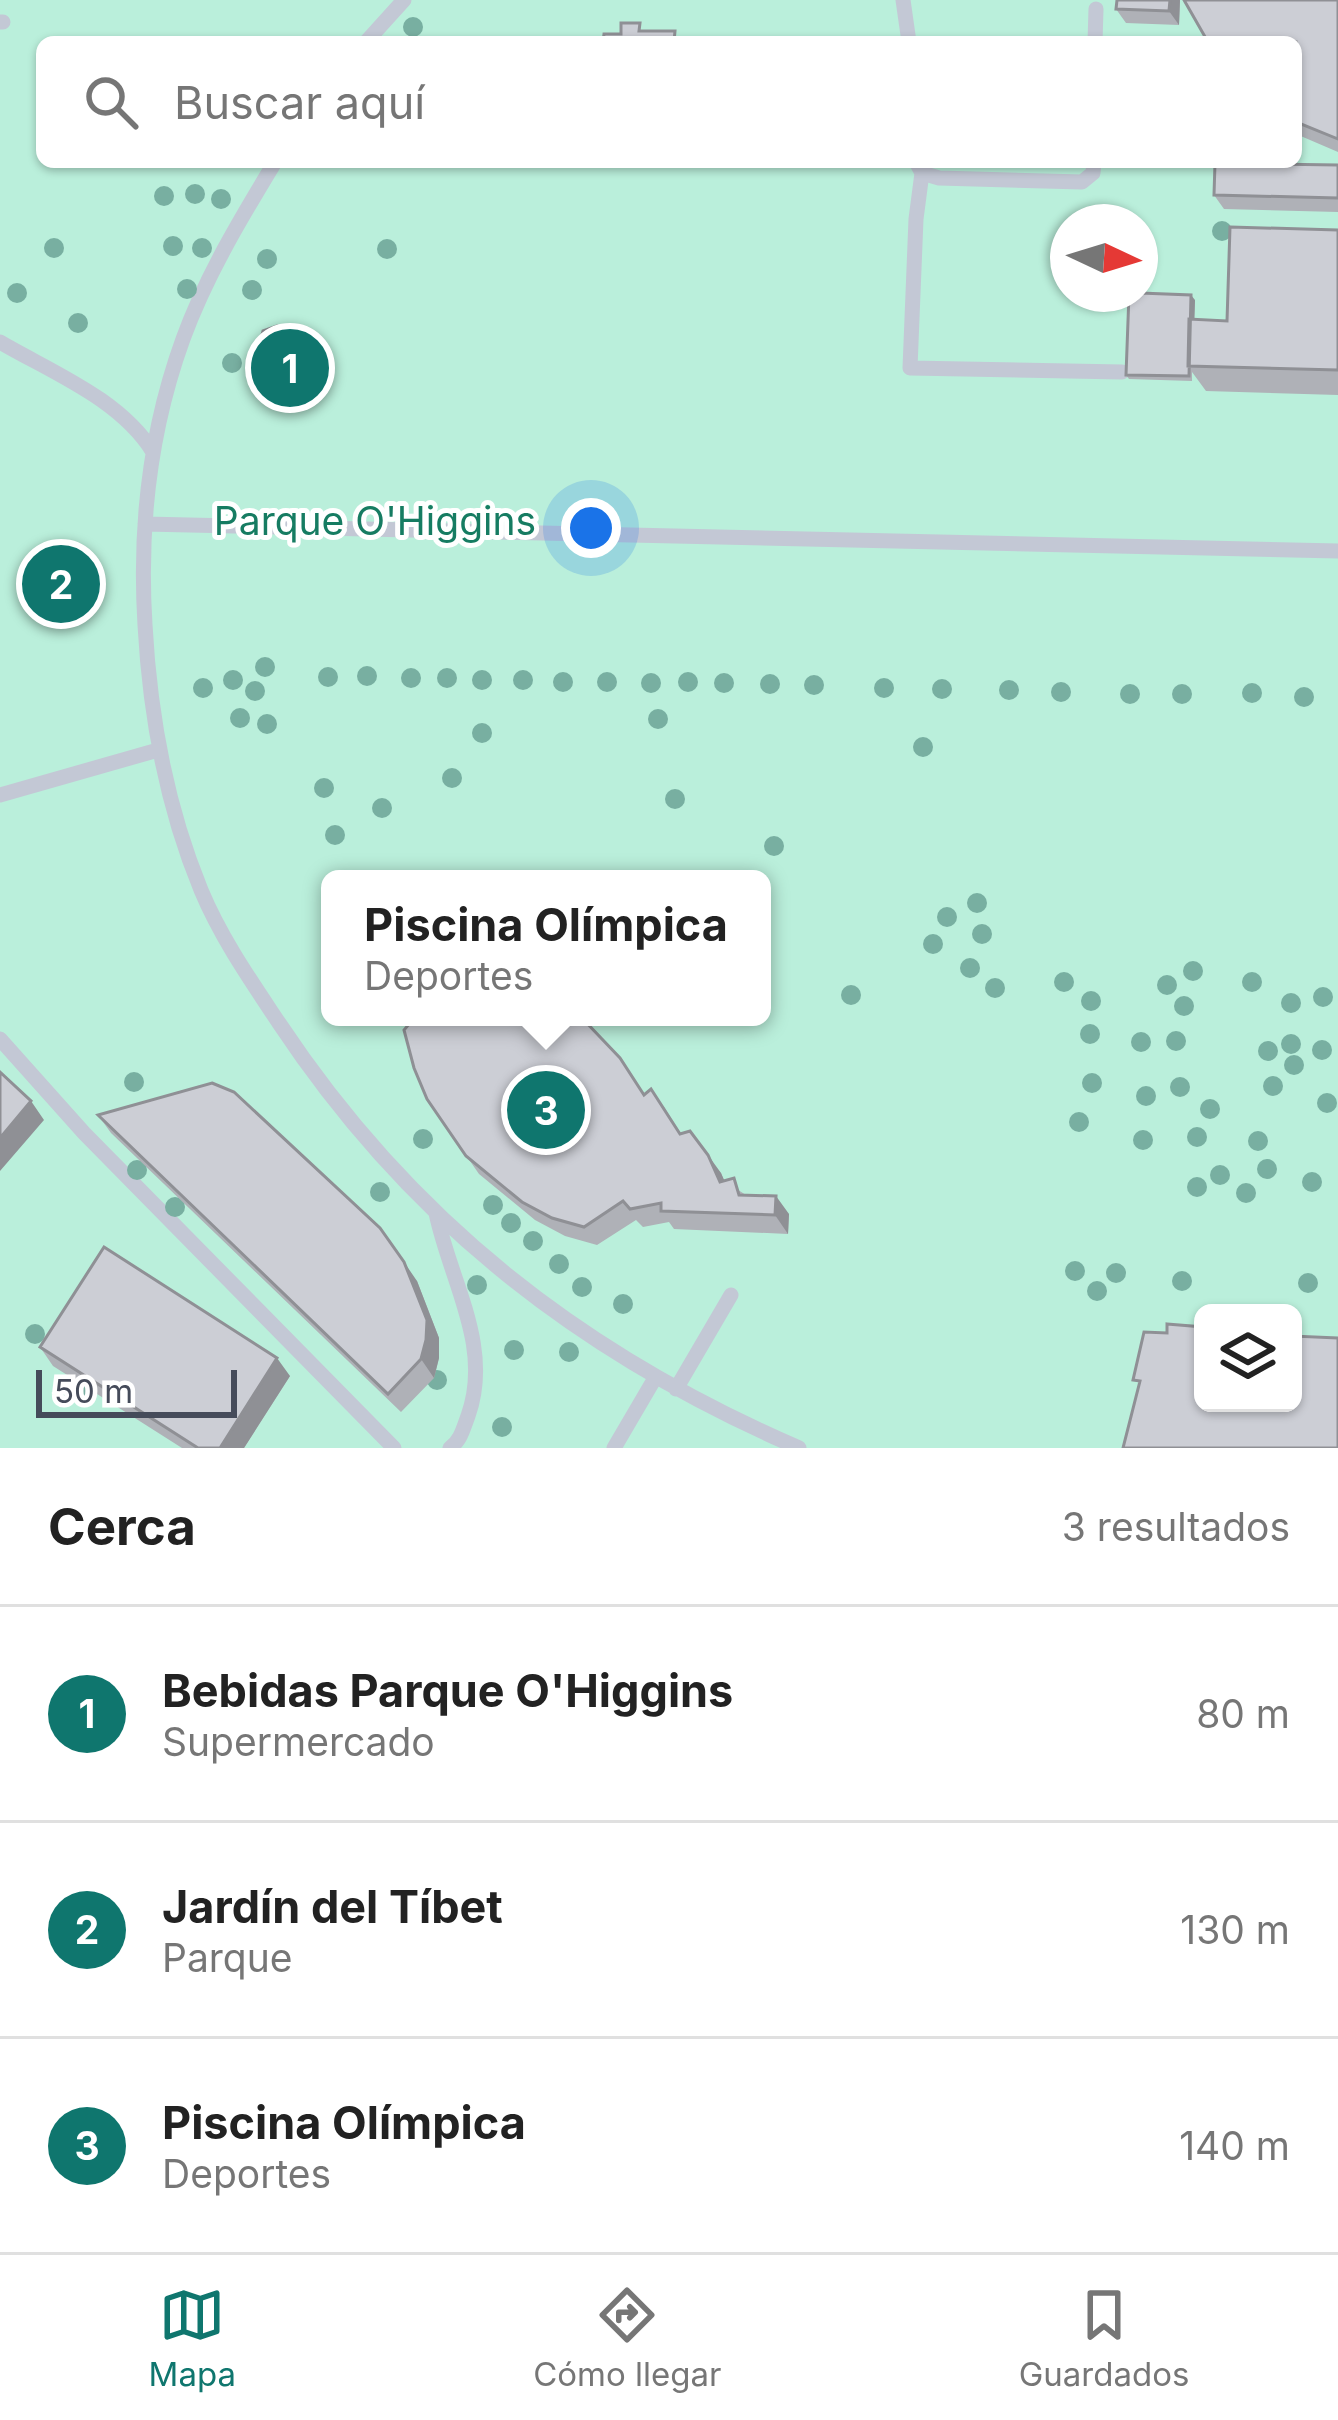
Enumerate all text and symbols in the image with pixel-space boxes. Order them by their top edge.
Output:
search box [36,36,1302,168]
icon: search [78,69,144,135]
text: Buscar aquí [174,75,425,130]
north arrow [1050,204,1158,312]
pin: 1 [251,323,329,413]
park label: Parque O'Higgins [214,497,536,544]
your location [561,498,621,558]
pin: 2 [22,539,100,629]
popup [321,870,771,1026]
text: Piscina Olímpica [364,897,728,952]
text: Deportes [364,952,533,999]
pin: 3 [507,1065,585,1155]
map controls [1194,1304,1302,1412]
button: layers [1194,1304,1302,1412]
scale bar [36,1364,237,1417]
text: 50 m [54,1371,133,1411]
text: Cerca [48,1496,196,1557]
text: 3 resultados [1062,1503,1290,1550]
text: Bebidas Parque O'Higgins [162,1663,733,1718]
text: 1 [79,1690,95,1737]
text: 80 m [1196,1690,1290,1737]
text: Supermercado [162,1718,435,1765]
text: Jardín del Tíbet [162,1879,503,1934]
text: 2 [75,1906,99,1953]
text: 130 m [1180,1906,1290,1953]
text: Parque [162,1934,293,1981]
text: Piscina Olímpica [162,2095,526,2150]
text: 3 [74,2122,100,2169]
text: 140 m [1179,2122,1290,2169]
text: Deportes [162,2150,331,2197]
tab: Mapa [149,2282,236,2394]
tab: Cómo llegar [533,2282,721,2394]
tab: Guardados [1019,2282,1189,2394]

